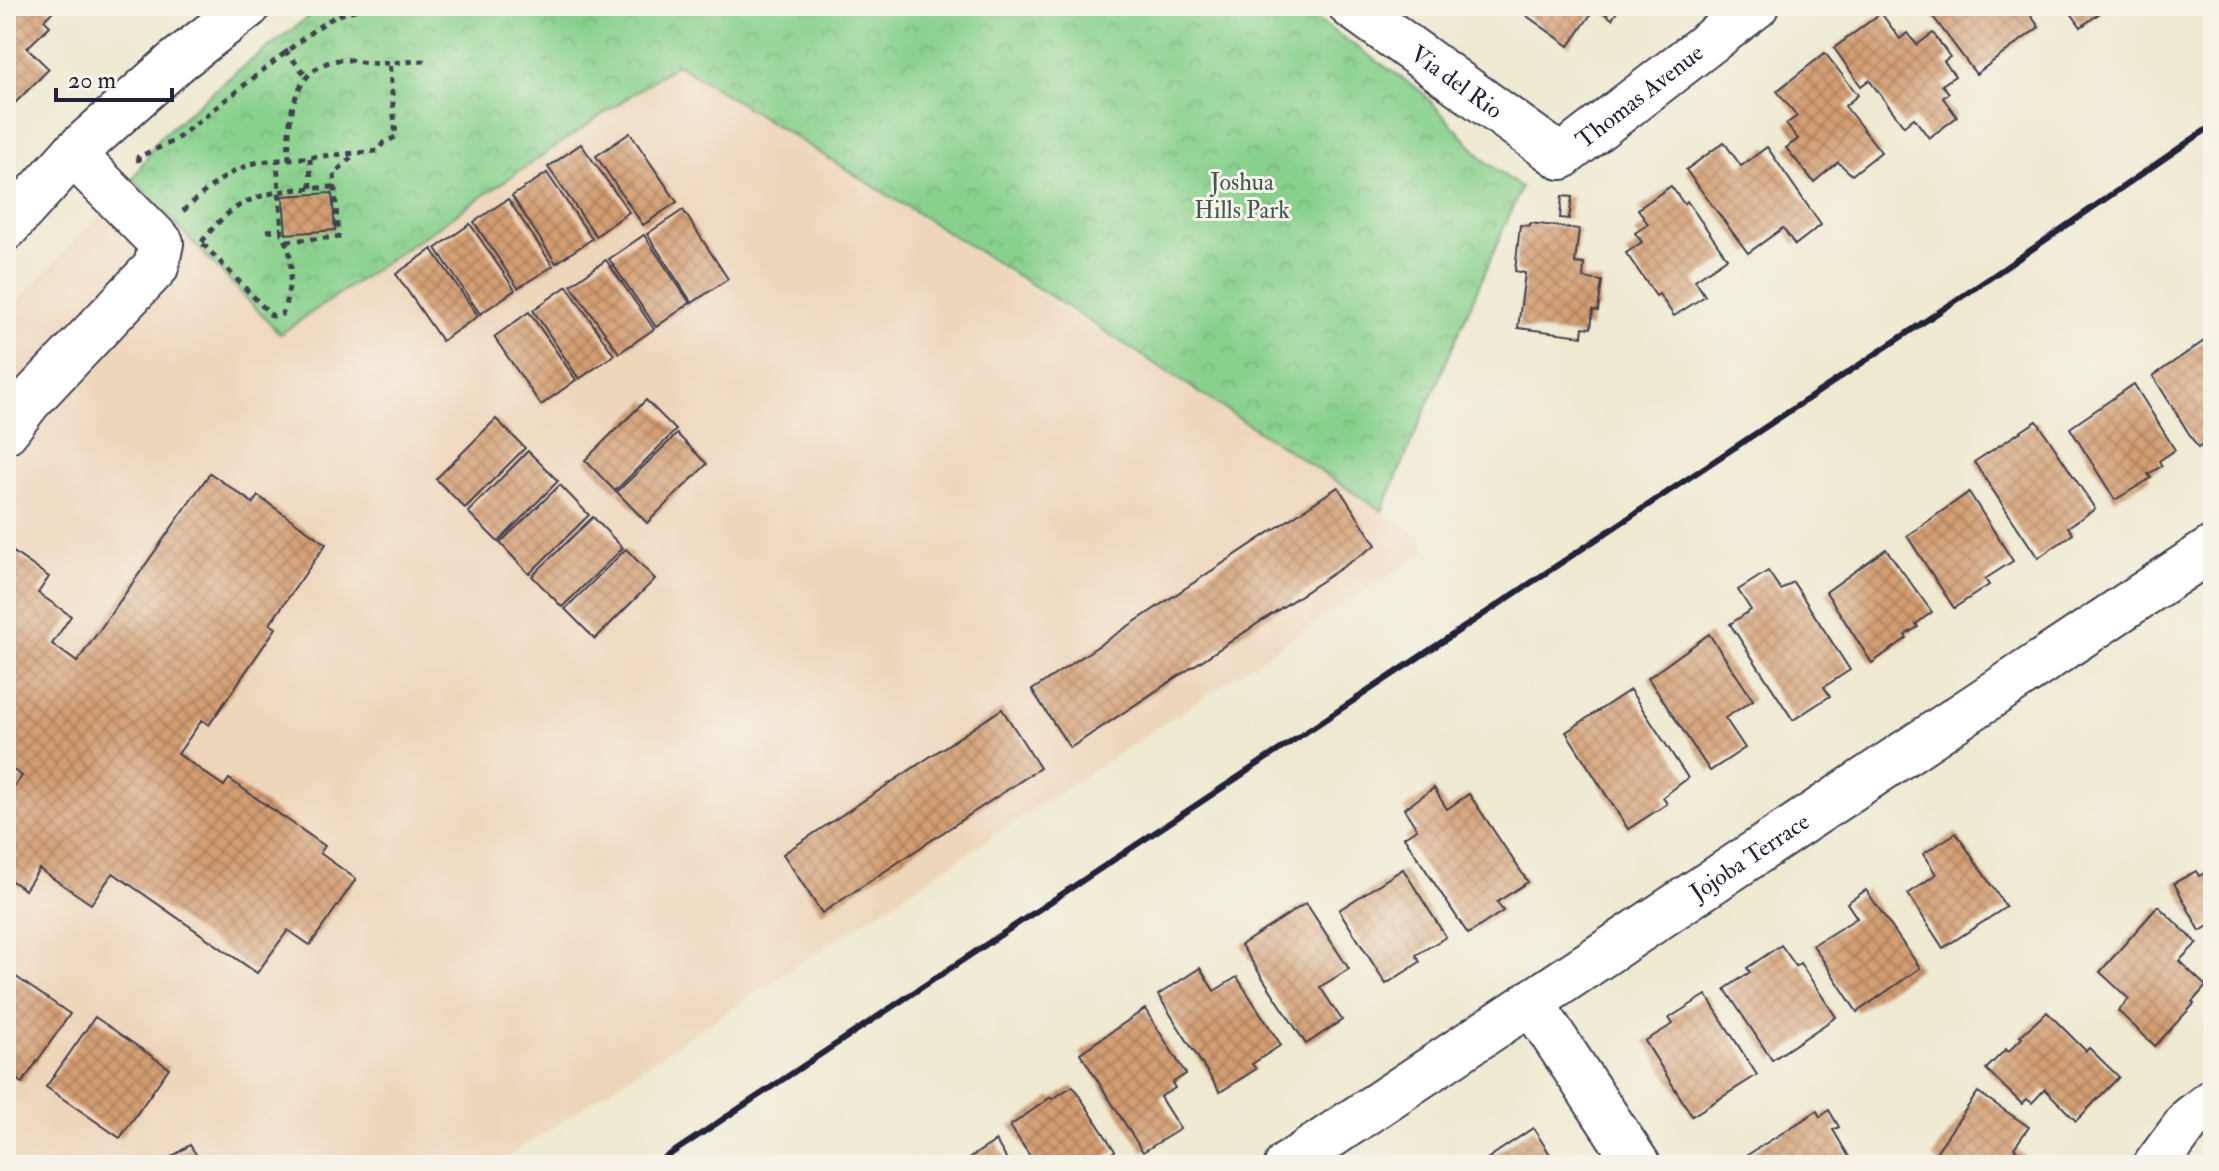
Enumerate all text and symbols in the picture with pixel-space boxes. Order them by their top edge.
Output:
street label: Thomas Avenue [1569,37,1710,155]
street label: Via del Rio [1404,38,1509,126]
scale bar [56,52,172,102]
text: 20 m [68,65,117,96]
park label: Joshua Hills Park [1194,167,1290,226]
street label: Jojoba Terrace [1683,806,1815,908]

